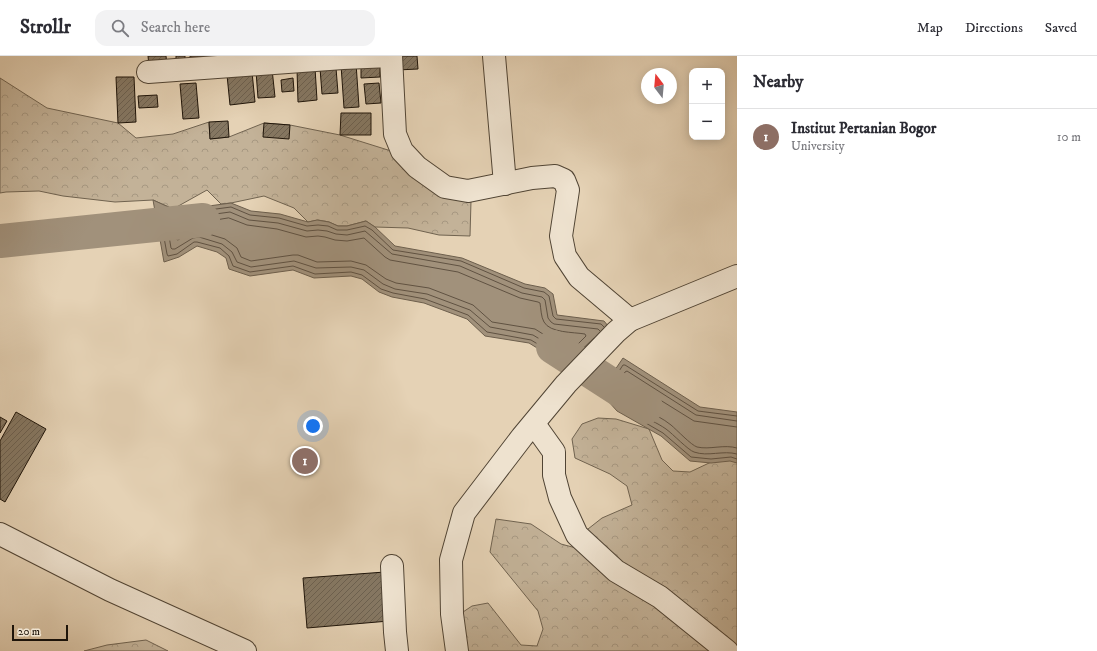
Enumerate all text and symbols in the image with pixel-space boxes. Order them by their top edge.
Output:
search box [95,10,375,46]
text: Strollr [20,16,71,39]
icon: search [109,17,131,39]
text: Search here [141,18,210,37]
text: Map [917,19,943,37]
text: Directions [965,19,1023,37]
text: Saved [1045,19,1077,37]
north arrow [641,68,677,104]
map controls [689,68,725,140]
button: + [689,68,725,104]
text: Nearby [753,71,803,93]
button: − [689,104,725,140]
text: Institut Pertanian Bogor [791,119,936,138]
text: 1 [764,129,768,145]
text: 10 m [1057,129,1081,145]
text: University [791,138,845,154]
your location [303,416,323,436]
pin: 1 [292,446,318,476]
scale bar [12,623,68,642]
text: 20 m [18,625,40,639]

